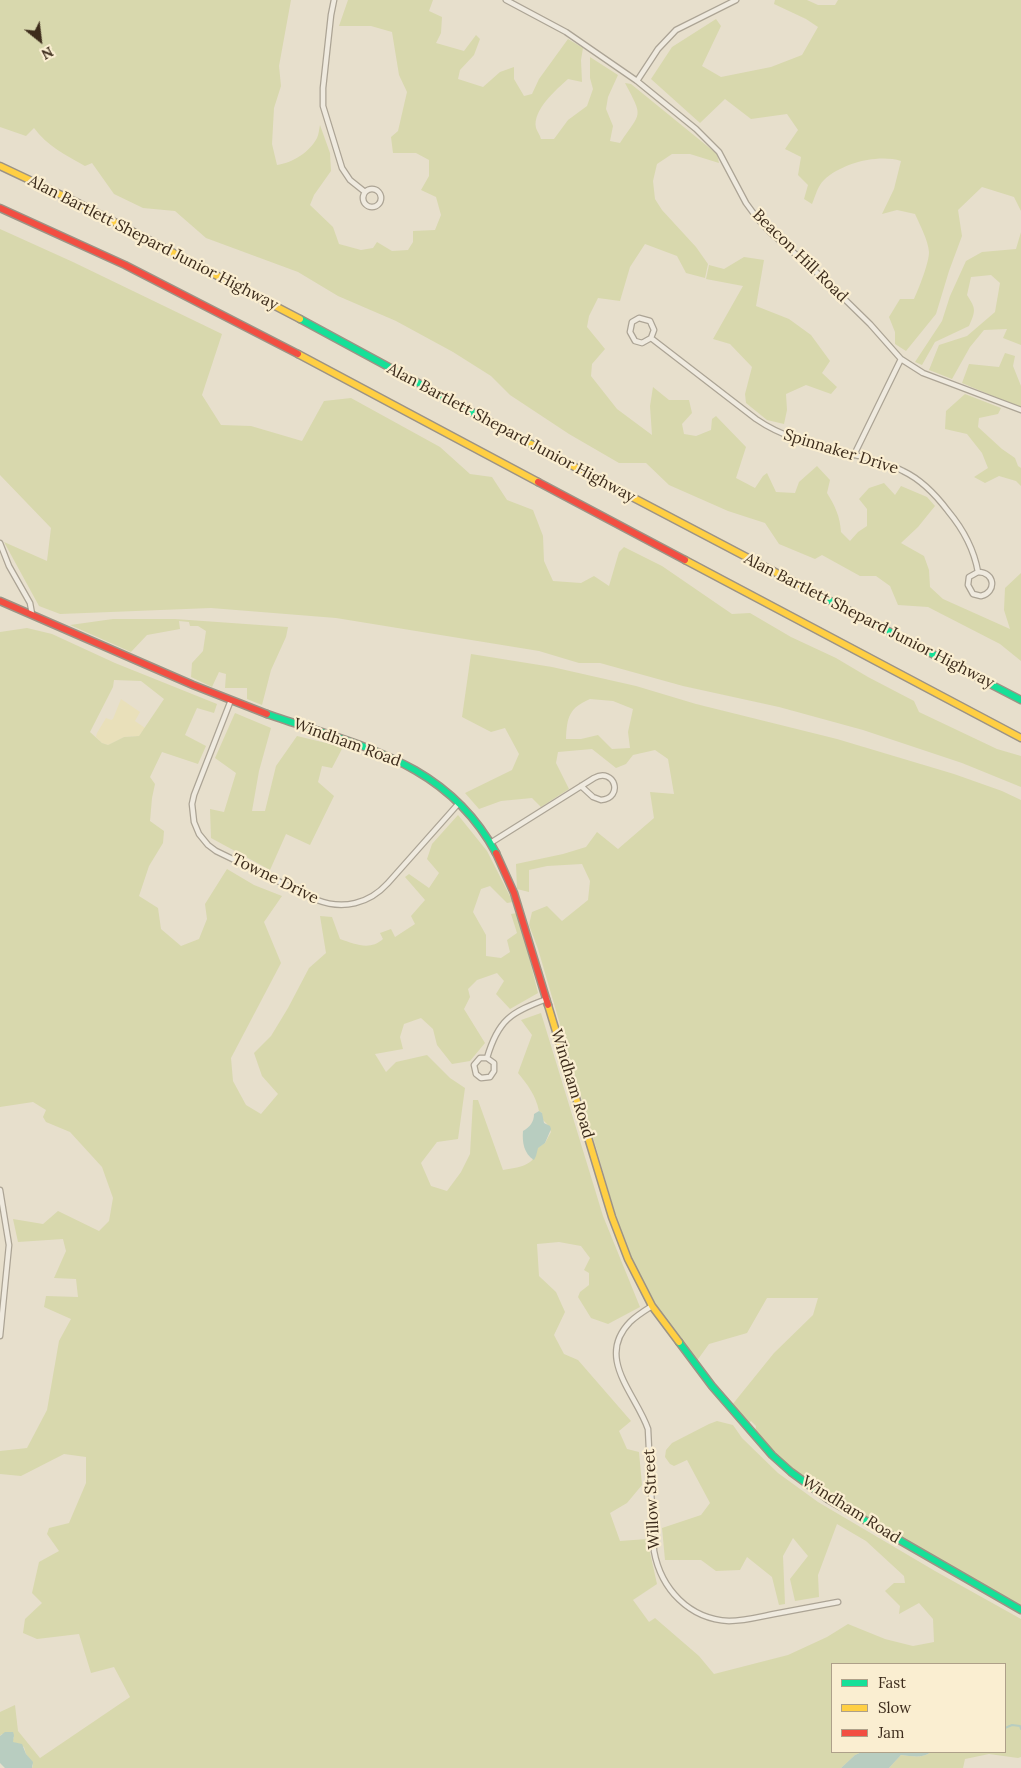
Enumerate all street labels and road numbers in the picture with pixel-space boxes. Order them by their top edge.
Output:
street label: Alan Bartlett Shepard Junior Highway [25,171,281,315]
street label: Beacon Hill Road [748,206,852,306]
street label: Alan Bartlett Shepard Junior Highway [384,359,638,507]
street label: Spinnaker Drive [781,425,901,479]
street label: Alan Bartlett Shepard Junior Highway [741,549,997,693]
street label: Windham Road [291,715,403,771]
street label: Towne Drive [229,850,321,908]
street label: Windham Road [546,1027,598,1141]
street label: Willow Street [640,1448,664,1550]
street label: Windham Road [798,1472,904,1548]

